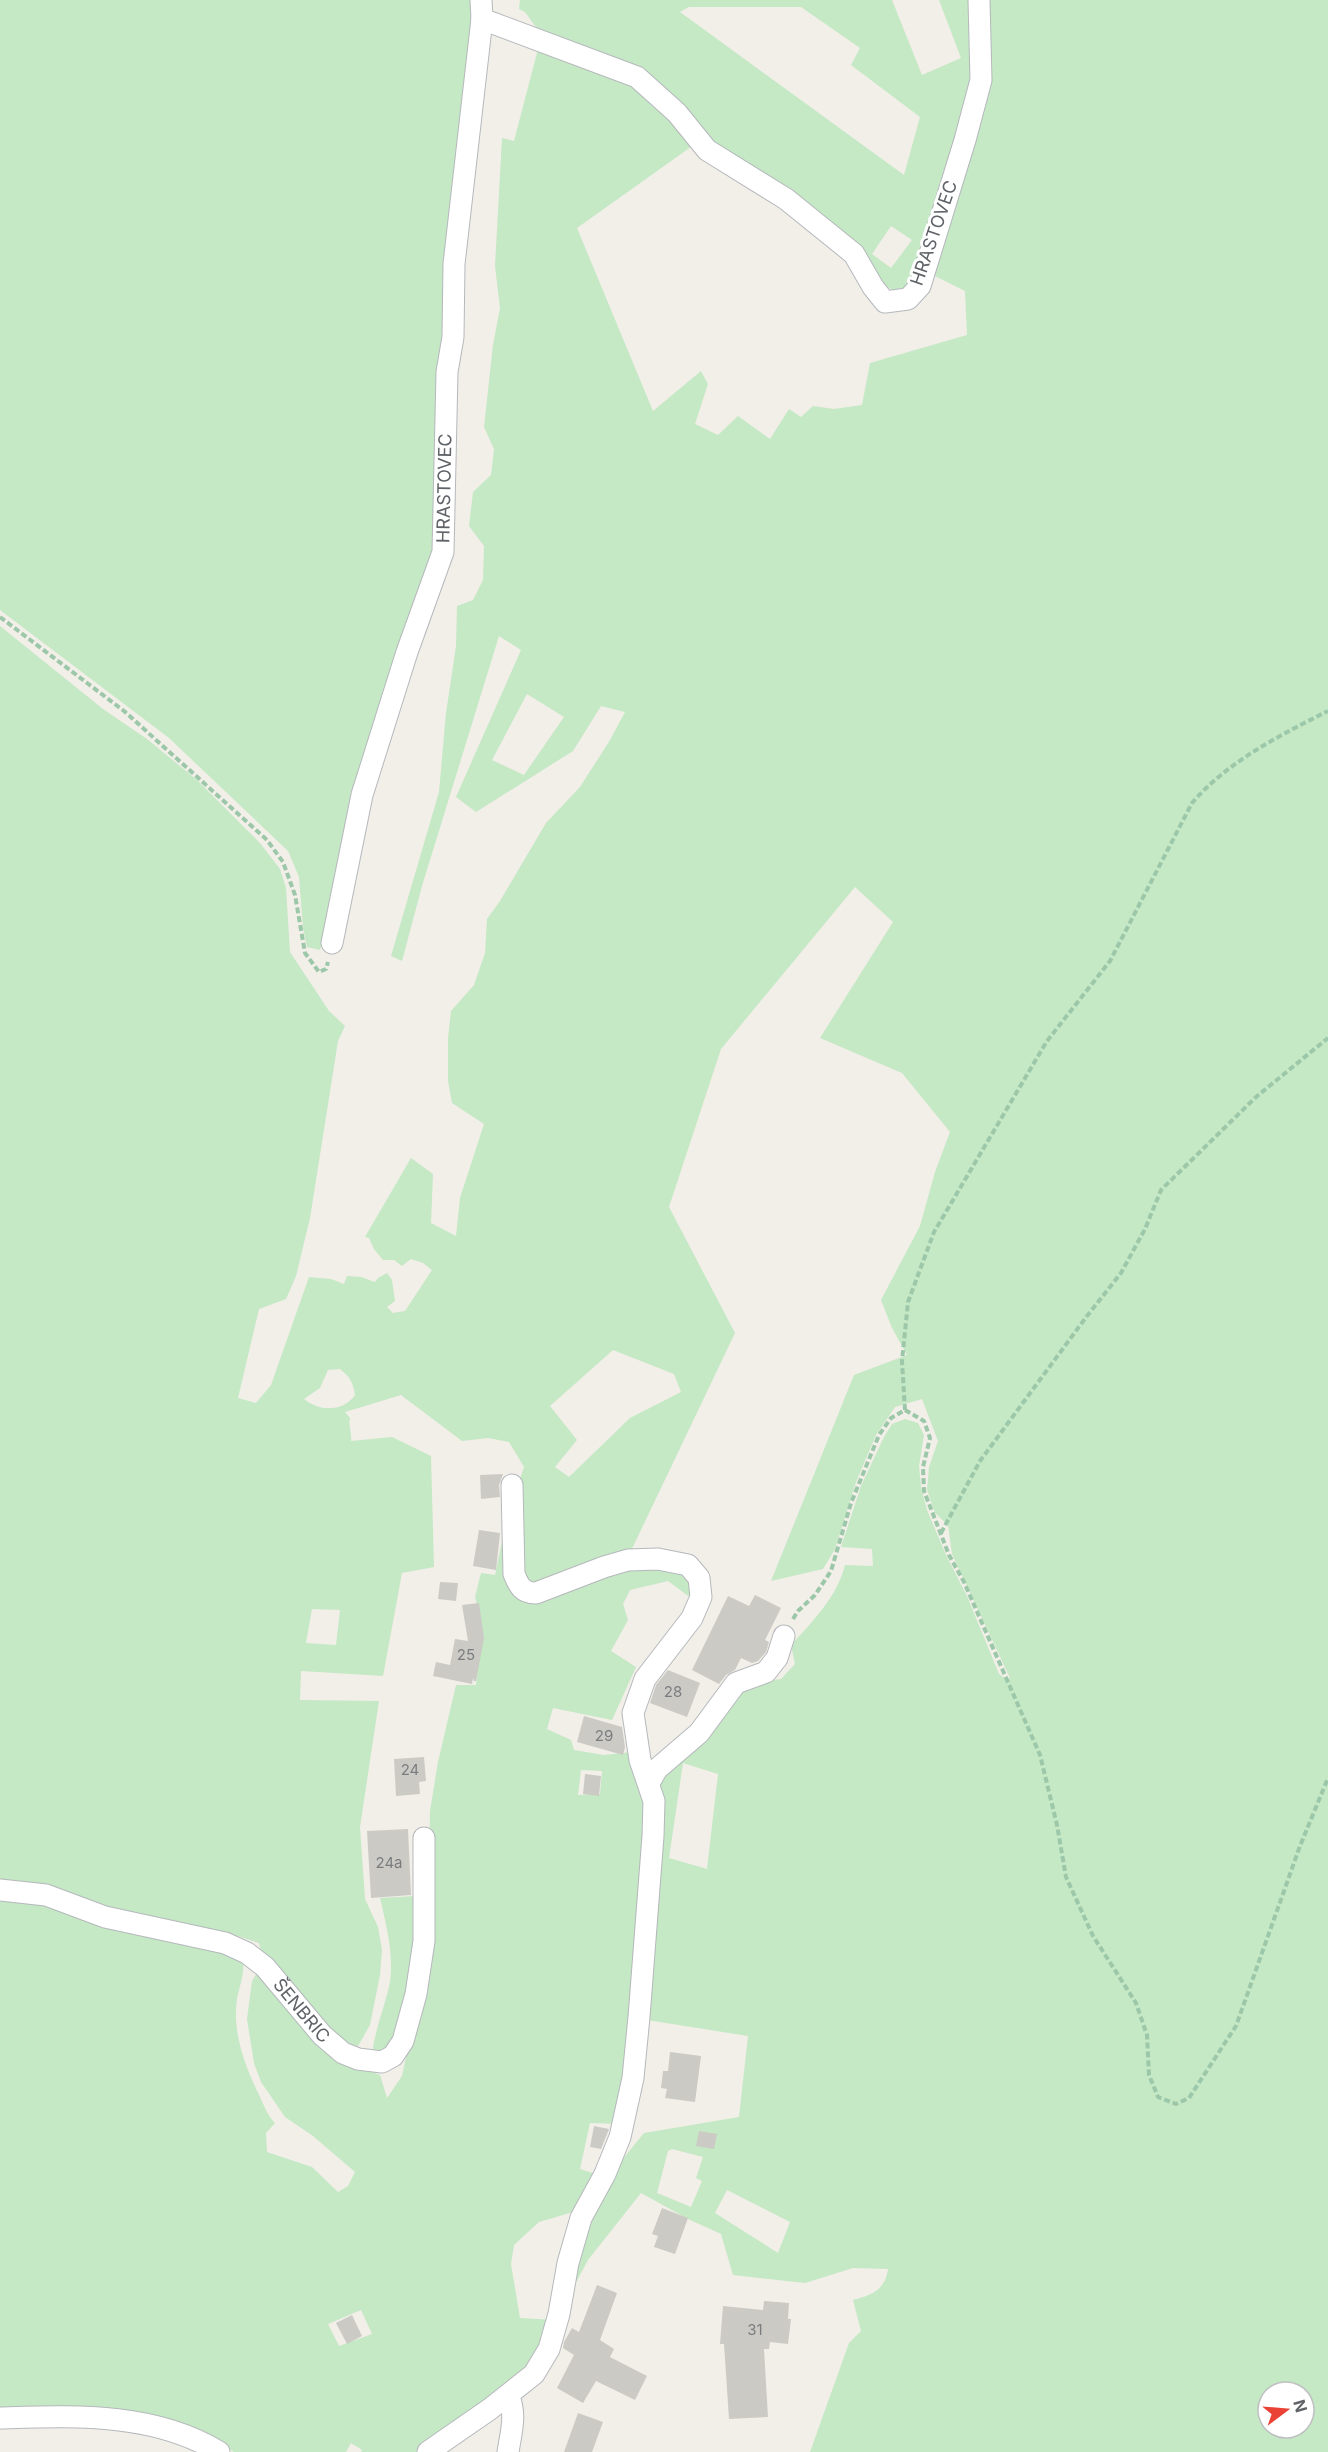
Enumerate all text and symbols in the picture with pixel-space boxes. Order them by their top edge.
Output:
street label: HRASTOVEC [906,178,961,288]
street label: HRASTOVEC [432,433,456,543]
house number: 25 [457,1645,475,1664]
house number: 28 [664,1682,682,1701]
house number: 29 [595,1726,613,1745]
house number: 24 [401,1760,419,1779]
house number: 24a [375,1853,403,1872]
street label: ŠENBRIC [269,1973,334,2047]
house number: 31 [747,2320,763,2339]
north arrow [1256,2380,1316,2440]
text: N [1289,2397,1312,2414]

